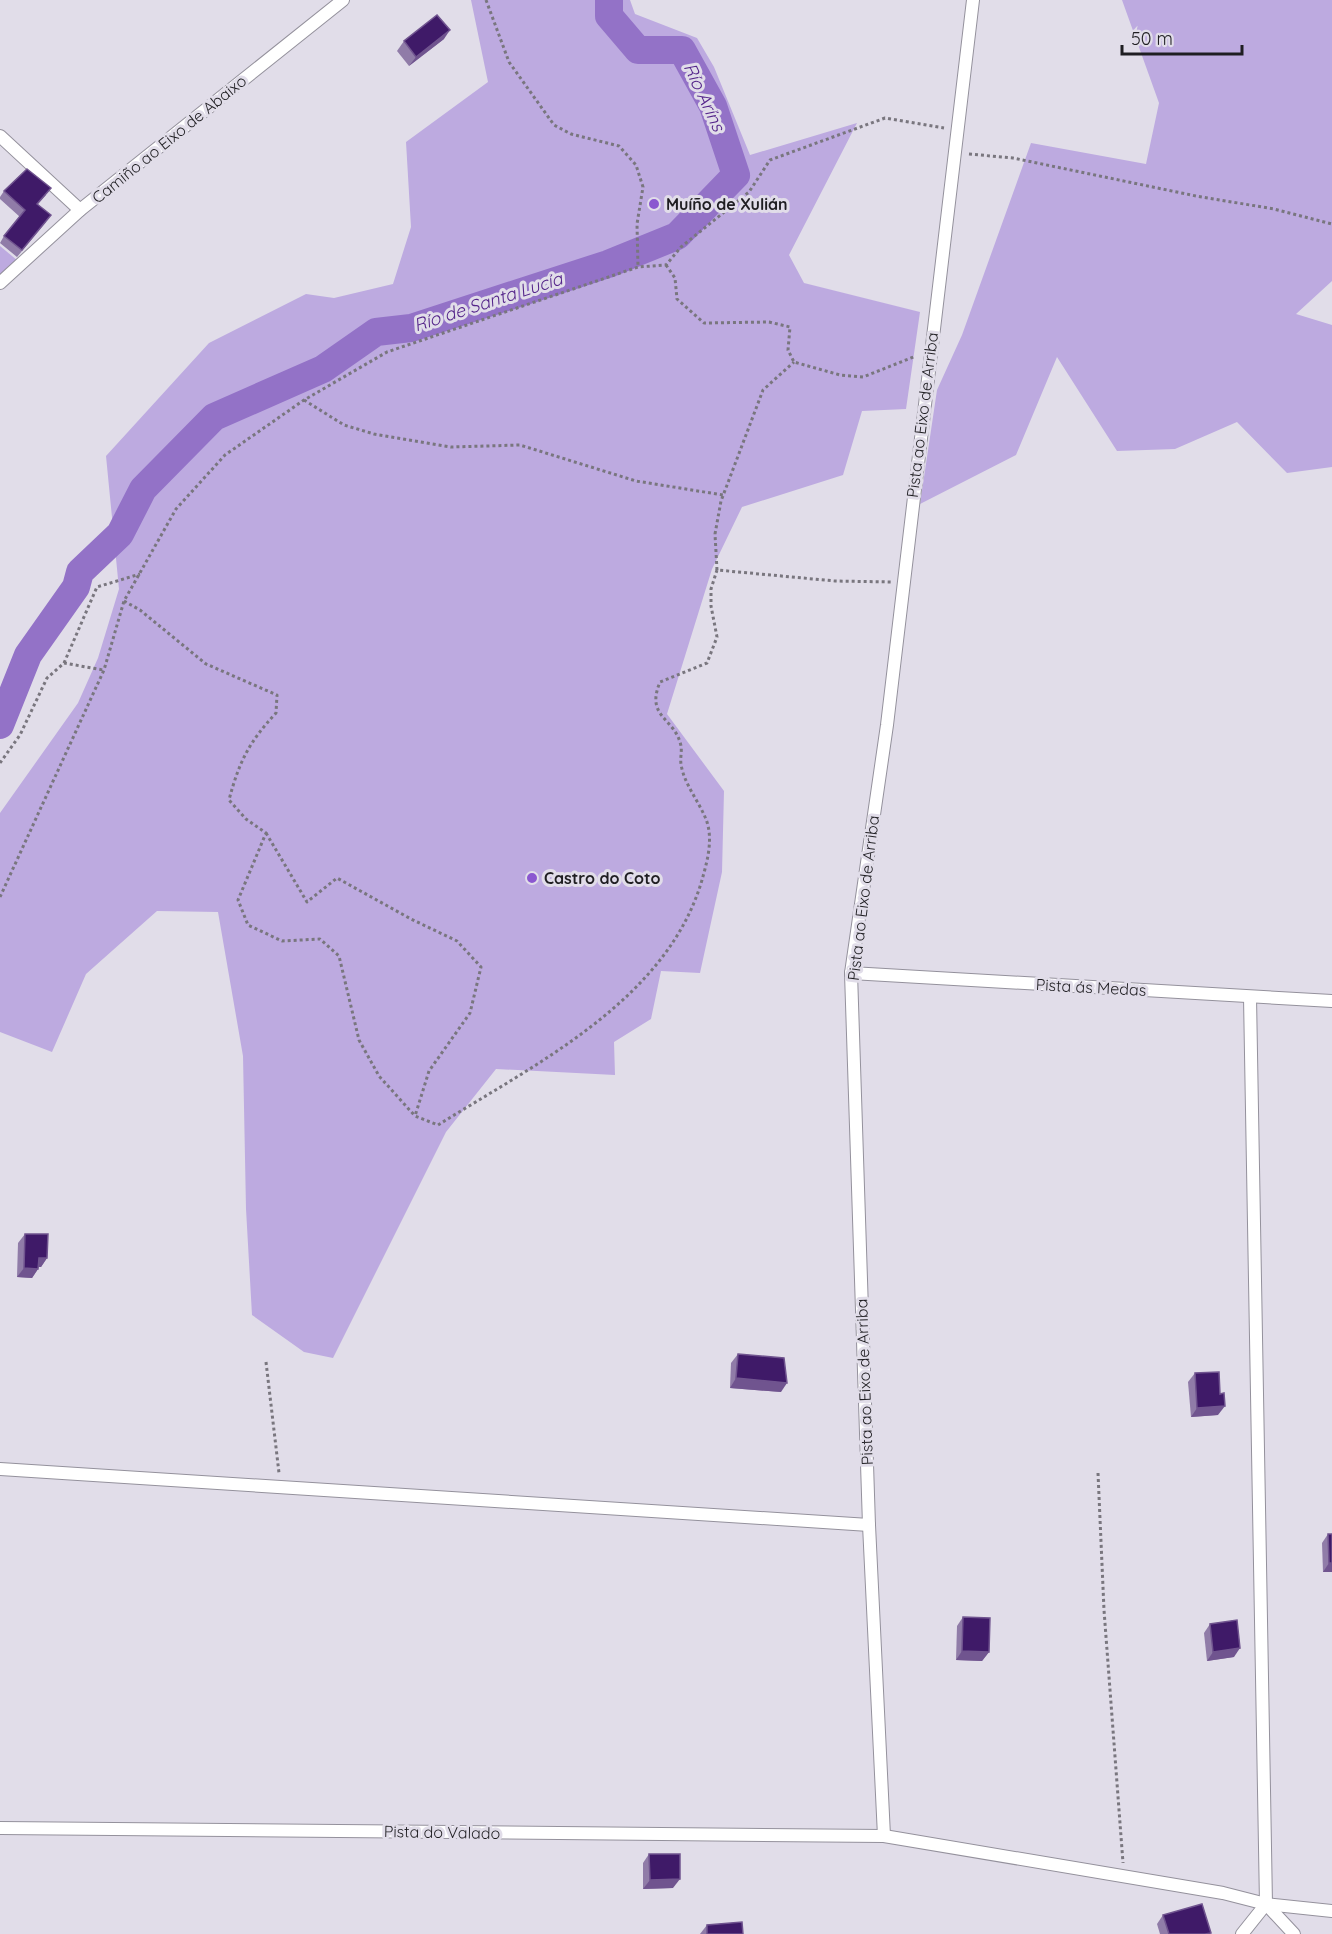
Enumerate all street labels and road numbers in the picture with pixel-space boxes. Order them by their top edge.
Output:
street label: Camiño ao Eixo de Abaixo [88,71,250,207]
street label: Pista ao Eixo de Arriba [902,331,942,499]
street label: Pista ao Eixo de Arriba [843,814,883,982]
street label: Pista ás Medas [1035,974,1147,1000]
street label: Pista ao Eixo de Arriba [851,1299,877,1465]
street label: Pista do Valado [384,1821,500,1843]

